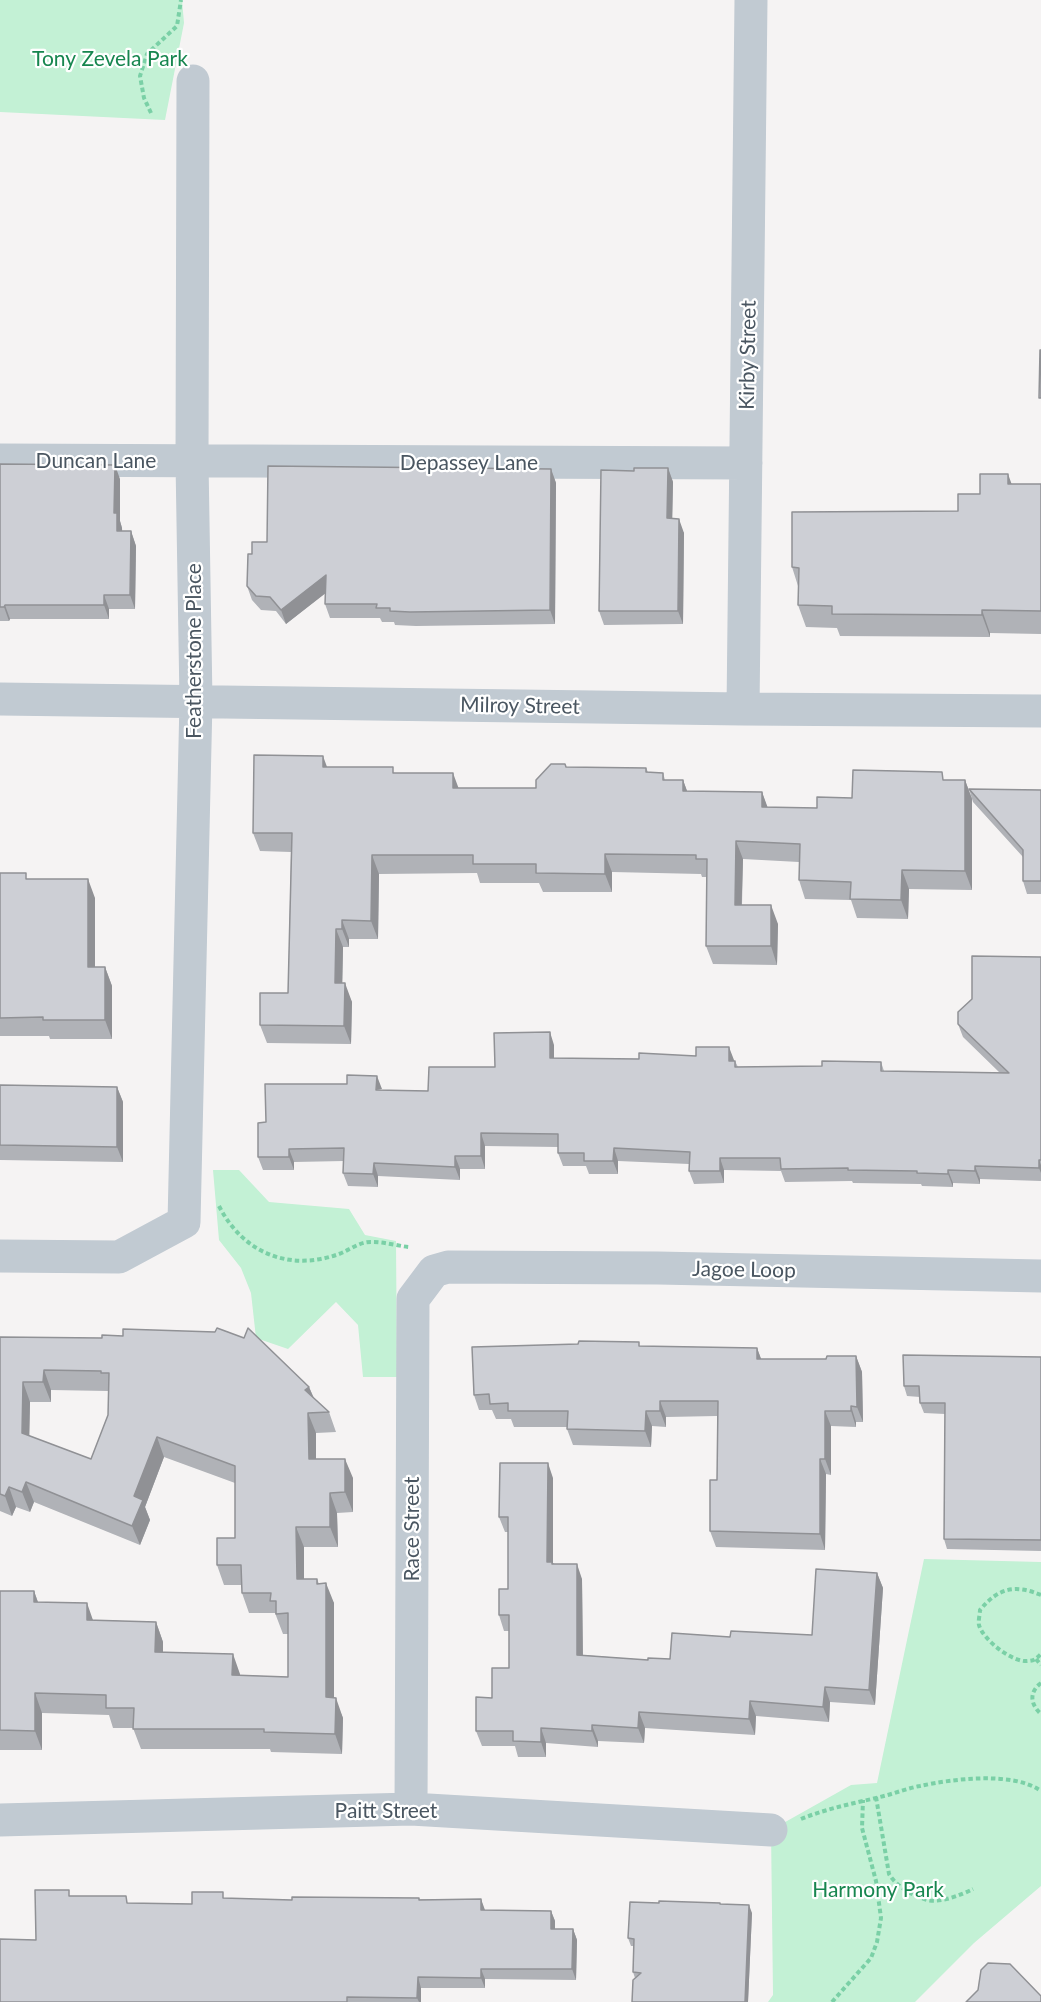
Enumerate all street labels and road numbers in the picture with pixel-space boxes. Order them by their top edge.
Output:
street label: Kirby Street [734,300,762,410]
street label: Duncan Lane [36,448,156,474]
street label: Depassey Lane [400,450,538,476]
street label: Featherstone Place [181,563,207,739]
street label: Milroy Street [460,692,580,720]
street label: Jagoe Loop [692,1256,796,1284]
street label: Race Street [399,1476,425,1582]
street label: Paitt Street [335,1798,437,1824]

